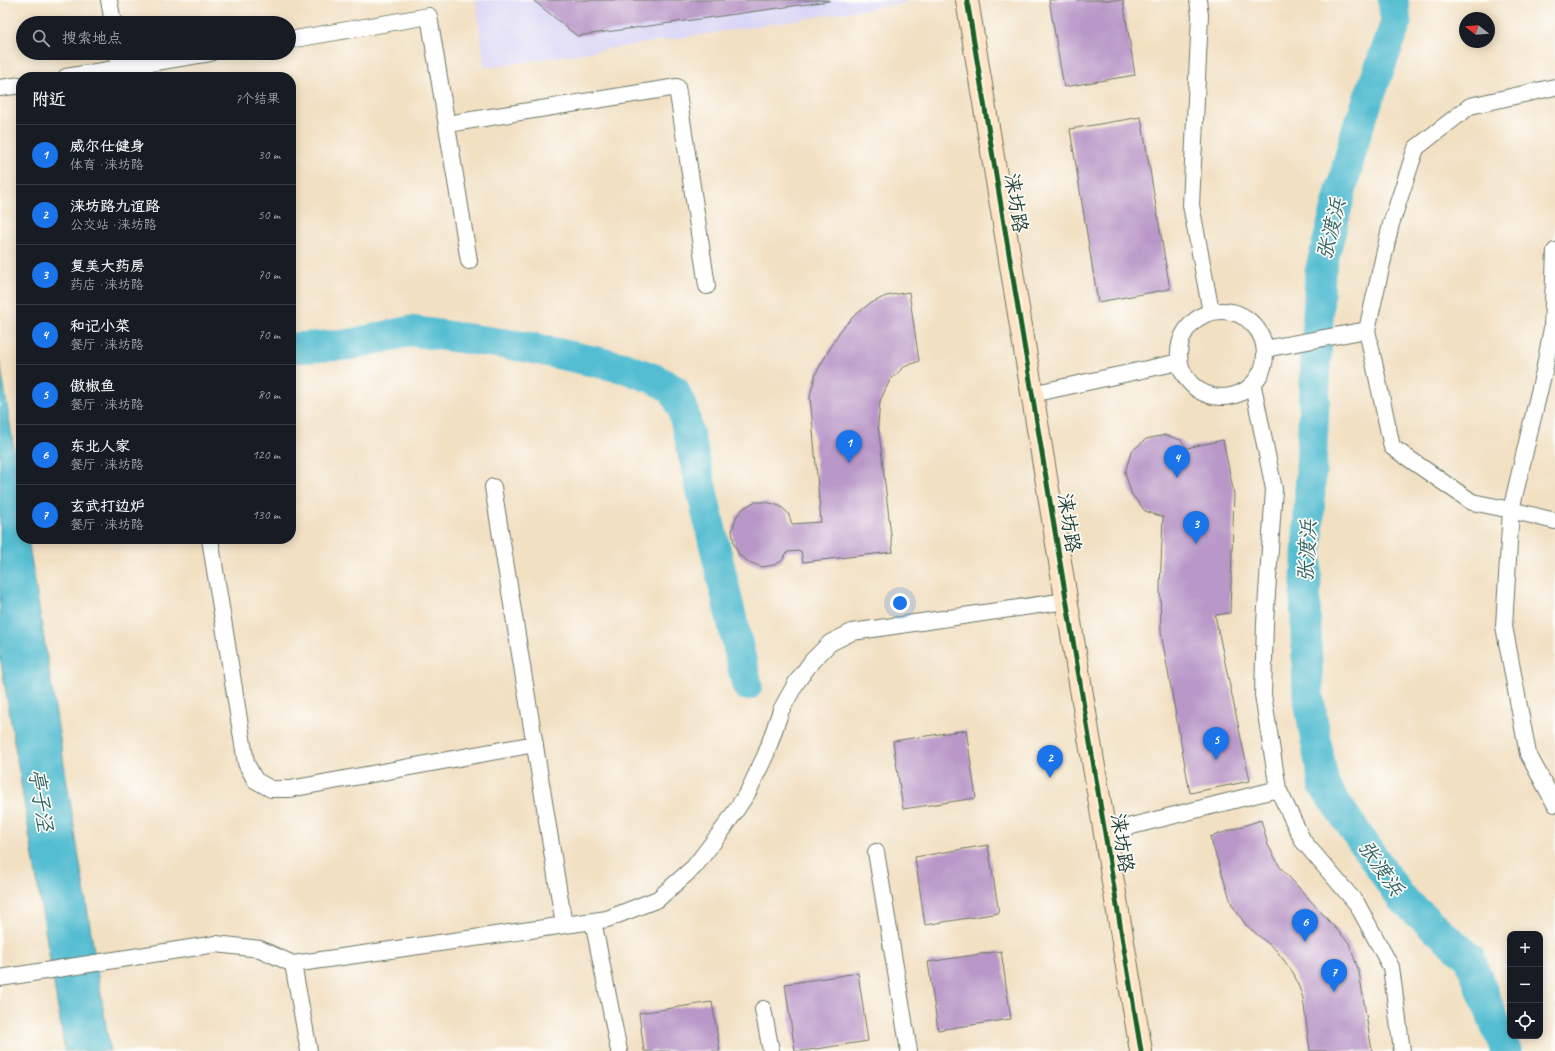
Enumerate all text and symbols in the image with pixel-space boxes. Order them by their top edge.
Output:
north arrow [1459,12,1495,48]
search box [16,16,296,60]
icon: search [30,27,52,49]
text: 搜索地点 [62,29,122,48]
text: 附近 [32,89,66,110]
text: 7个结果 [235,91,280,107]
text: 威尔仕健身 [70,137,145,156]
text: 1 [42,147,48,163]
text: 30 m [258,147,280,163]
text: 体育 · 涞坊路 [70,157,144,173]
street label: 涞坊路 [999,171,1033,236]
water label: 张渡浜 [1311,194,1351,263]
text: 涞坊路九谊路 [70,197,160,216]
text: 2 [42,207,48,223]
text: 50 m [258,207,280,223]
text: 公交站 · 涞坊路 [70,217,157,233]
text: 复美大药房 [70,257,145,276]
text: 3 [42,267,48,283]
text: 70 m [258,267,280,283]
text: 药店 · 涞坊路 [70,277,144,293]
text: 和记小菜 [70,317,130,336]
text: 4 [42,327,48,343]
text: 70 m [258,327,280,343]
text: 餐厅 · 涞坊路 [70,337,144,353]
text: 傲椒鱼 [70,377,115,396]
text: 5 [42,387,48,403]
text: 80 m [258,387,280,403]
text: 餐厅 · 涞坊路 [70,397,144,413]
pin: 1 [836,430,862,463]
text: 东北人家 [70,437,130,456]
pin: 4 [1164,445,1190,478]
text: 6 [42,447,48,463]
text: 120 m [252,447,280,463]
text: 餐厅 · 涞坊路 [70,457,144,473]
street label: 涞坊路 [1052,491,1086,556]
text: 玄武打边炉 [70,497,145,516]
text: 7 [42,507,48,523]
text: 130 m [252,507,280,523]
pin: 3 [1183,511,1209,544]
text: 餐厅 · 涞坊路 [70,517,144,533]
water label: 张渡浜 [1292,518,1322,583]
your location [890,593,910,613]
pin: 5 [1203,727,1229,760]
pin: 2 [1037,745,1063,778]
water label: 亭子泾 [23,767,59,834]
street label: 涞坊路 [1105,811,1139,876]
water label: 张渡浜 [1352,835,1410,902]
pin: 6 [1292,909,1318,942]
map controls [1507,931,1543,1039]
button: + [1507,931,1543,967]
pin: 7 [1321,959,1347,992]
button: − [1507,967,1543,1003]
button: locate [1507,1003,1543,1039]

